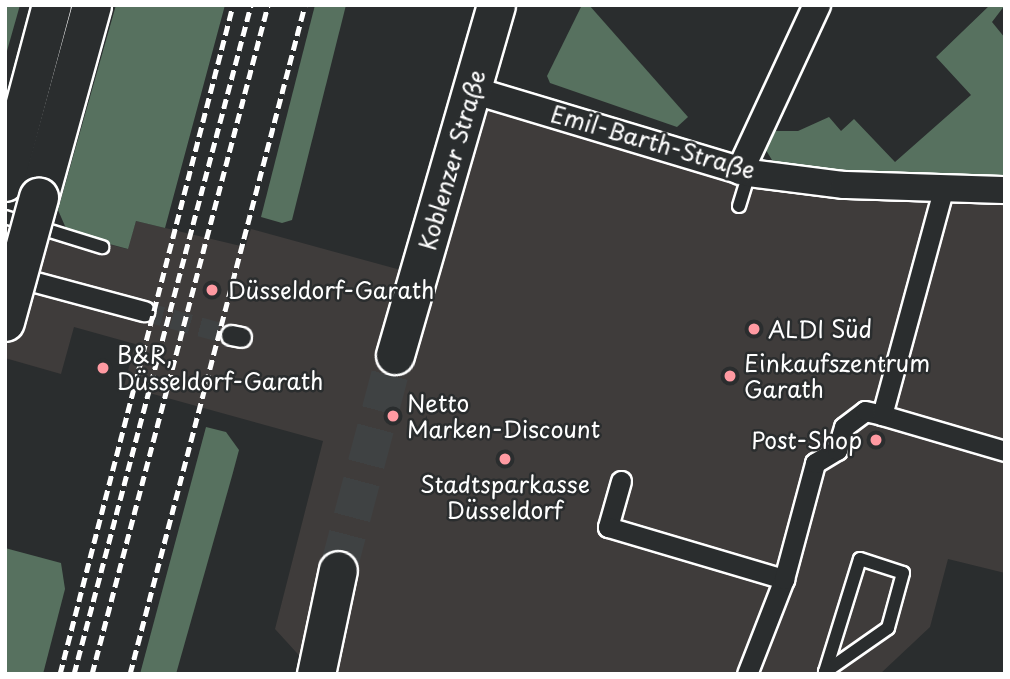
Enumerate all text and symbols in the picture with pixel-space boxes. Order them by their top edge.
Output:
street label: Koblenzer Straße [413,66,491,254]
street label: Emil-Barth-Straße [548,100,758,184]
place label: Düsseldorf-Garath [228,276,434,304]
marker: Düsseldorf-Garath [202,280,222,300]
place label: ALDI Süd [768,315,874,343]
marker: ALDI Süd [746,321,762,337]
place label: B&R, Düsseldorf-Garath [117,341,323,395]
place label: Einkaufszentrum Garath [744,349,930,403]
marker: B&R, Düsseldorf-Garath [95,360,111,376]
marker: Einkaufszentrum Garath [722,368,738,384]
place label: Netto Marken-Discount [407,389,600,443]
marker: Netto Marken-Discount [385,408,401,424]
place label: Post-Shop [751,426,862,454]
marker: Post-Shop [868,432,884,448]
marker: Stadtsparkasse Düsseldorf [497,451,513,467]
place label: Stadtsparkasse Düsseldorf [420,470,590,524]

